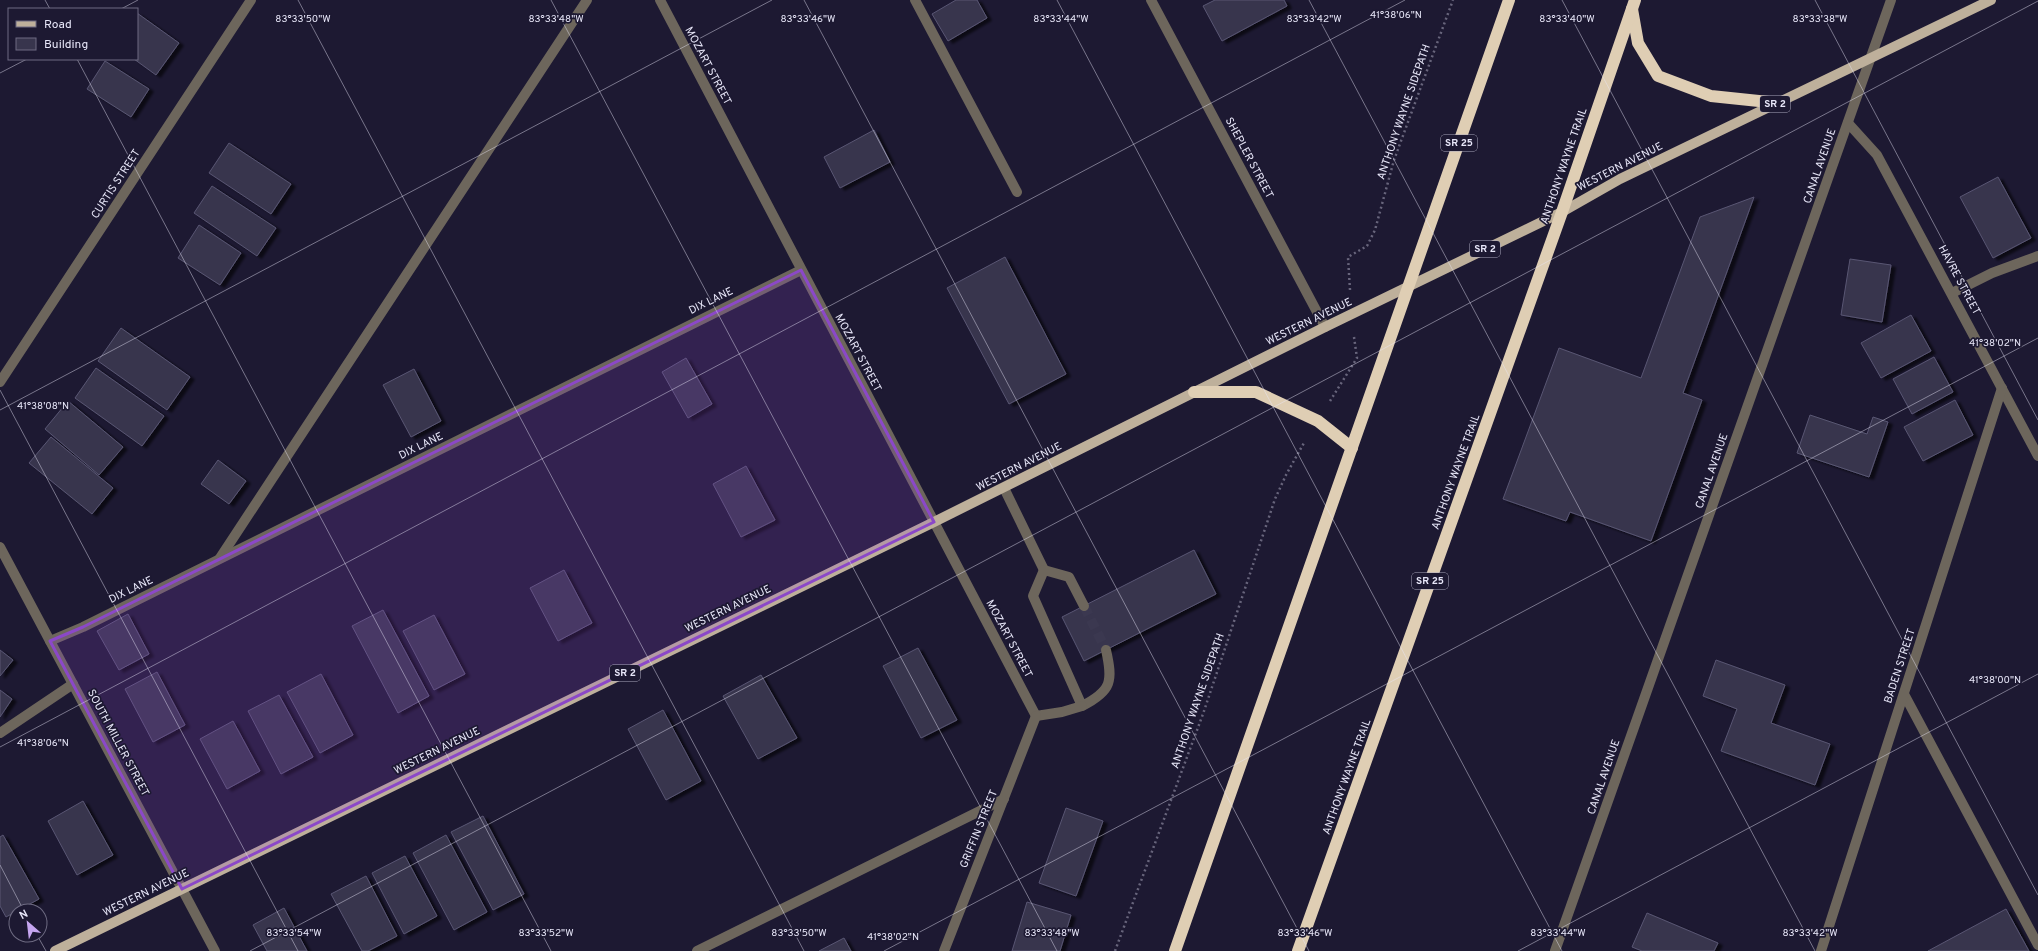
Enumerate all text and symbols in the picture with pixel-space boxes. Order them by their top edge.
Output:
legend [8,8,138,60]
text: 41°38'06"N [1370,9,1422,22]
text: 83°33'50"W [275,13,331,26]
text: 83°33'48"W [528,13,584,26]
text: 83°33'46"W [780,13,836,26]
text: 83°33'44"W [1033,13,1089,26]
text: 83°33'42"W [1286,13,1342,26]
text: 83°33'40"W [1539,13,1595,26]
text: 83°33'38"W [1793,13,1847,26]
text: Road [44,17,72,33]
street label: MOZART STREET [682,25,734,107]
text: Building [44,37,88,53]
street label: ANTHONY WAYNE SIDEPATH [1374,42,1434,182]
road number: SR 2 [1760,96,1790,112]
street label: ANTHONY WAYNE TRAIL [1538,106,1590,226]
street label: SHEPLER STREET [1222,115,1276,201]
street label: CANAL AVENUE [1801,126,1839,206]
road number: SR 25 [1441,135,1477,151]
street label: WESTERN AVENUE [1575,139,1665,195]
street label: CURTIS STREET [88,147,144,221]
road number: SR 2 [1470,241,1500,257]
street label: HAVRE STREET [1935,243,1983,317]
street label: DIX LANE [686,284,736,318]
street label: WESTERN AVENUE [1264,295,1354,349]
street label: MOZART STREET [832,312,884,394]
text: 41°38'02"N [1969,337,2021,350]
text: 41°38'08"N [17,400,69,413]
street label: ANTHONY WAYNE TRAIL [1429,412,1483,532]
street label: DIX LANE [396,429,446,463]
street label: CANAL AVENUE [1693,431,1731,511]
street label: WESTERN AVENUE [974,439,1064,495]
street label: DIX LANE [106,573,156,607]
road number: SR 25 [1412,573,1448,589]
street label: WESTERN AVENUE [683,582,773,636]
street label: MOZART STREET [983,598,1035,680]
street label: BADEN STREET [1881,627,1919,705]
street label: ANTHONY WAYNE SIDEPATH [1168,631,1228,771]
road number: SR 2 [610,665,640,681]
text: 41°38'00"N [1969,674,2021,687]
street label: SOUTH MILLER STREET [84,687,152,799]
street label: ANTHONY WAYNE TRAIL [1320,717,1374,837]
street label: WESTERN AVENUE [392,724,482,778]
text: 41°38'06"N [17,737,69,750]
street label: CANAL AVENUE [1585,737,1623,817]
street label: GRIFFIN STREET [957,788,1001,870]
street label: WESTERN AVENUE [101,866,191,920]
north arrow [8,903,48,943]
text: N [17,907,31,923]
text: 83°33'54"W [266,927,322,940]
text: 83°33'52"W [518,927,574,940]
text: 83°33'50"W [771,927,827,940]
text: 83°33'48"W [1024,927,1080,940]
text: 83°33'46"W [1277,927,1333,940]
text: 83°33'44"W [1530,927,1586,940]
text: 83°33'42"W [1782,927,1838,940]
text: 41°38'02"N [867,931,919,944]

